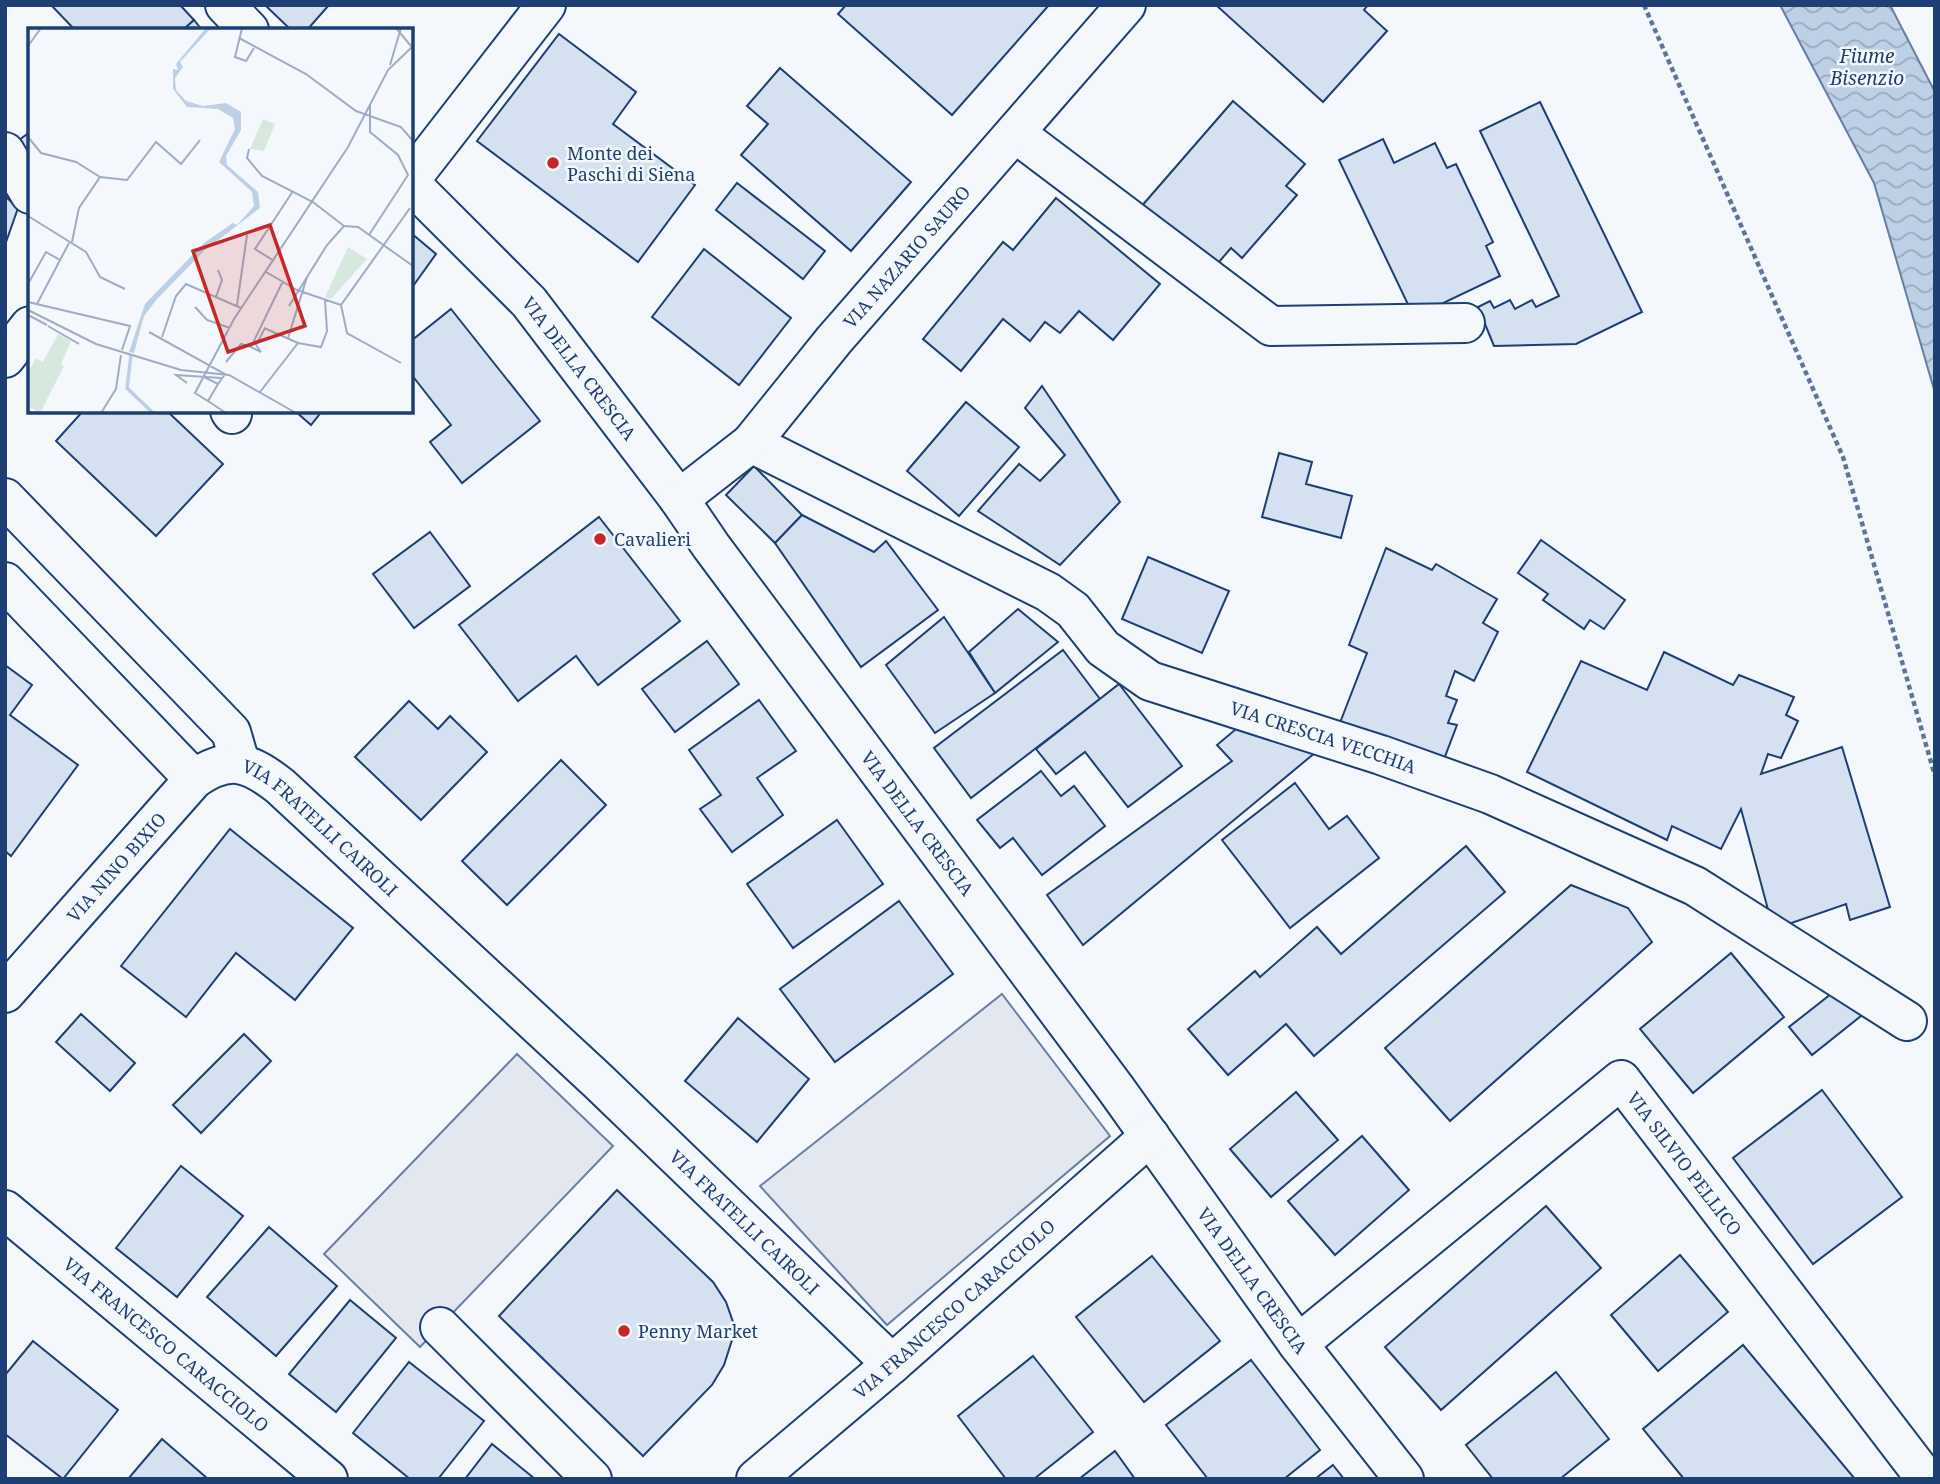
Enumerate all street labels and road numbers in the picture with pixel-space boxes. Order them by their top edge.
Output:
street label: VIA NAZARIO SAURO [838,180,975,333]
street label: VIA DELLA CRESCIA [517,291,642,445]
street label: VIA CRESCIA VECCHIA [1227,695,1420,779]
street label: VIA DELLA CRESCIA [856,746,980,900]
street label: VIA FRATELLI CAIROLI [239,754,403,901]
street label: VIA NINO BIXIO [61,807,171,927]
street label: VIA SILVIO PELLICO [1622,1086,1747,1240]
street label: VIA FRATELLI CAIROLI [664,1144,825,1300]
street label: VIA DELLA CRESCIA [1192,1202,1313,1359]
street label: VIA FRANCESCO CARACCIOLO [848,1214,1060,1404]
street label: VIA FRANCESCO CARACCIOLO [58,1252,274,1437]

